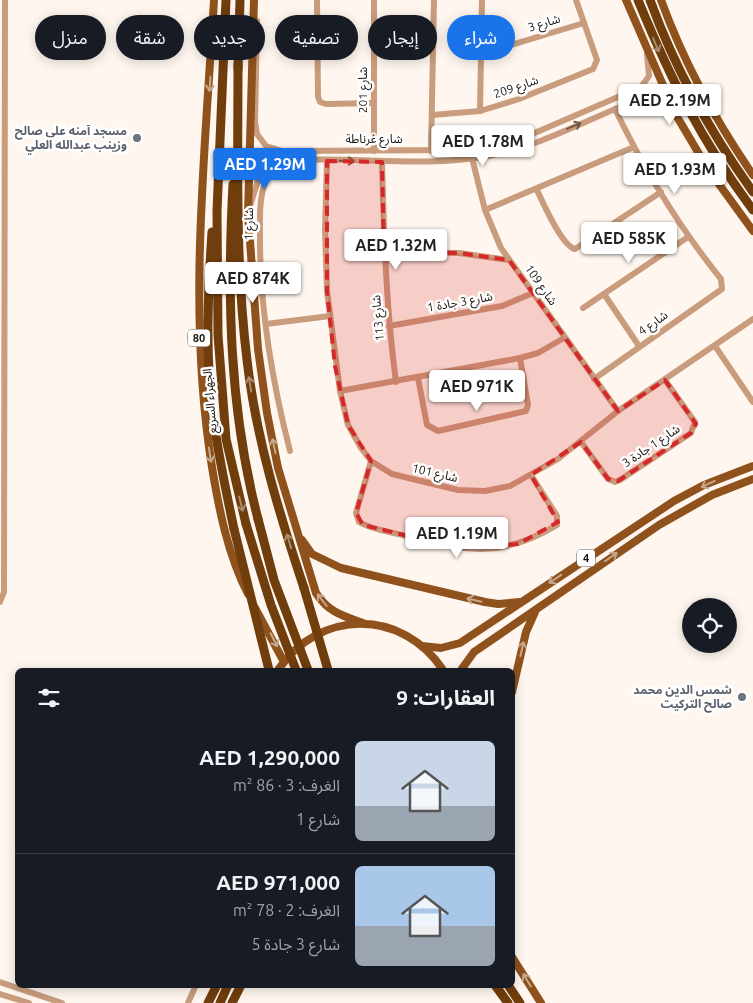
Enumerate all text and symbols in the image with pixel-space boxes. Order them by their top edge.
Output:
street label: شارع 3 [526,11,562,36]
chip: منزل [35,15,106,60]
chip: شقة [116,15,184,60]
chip: جديد [194,15,265,60]
chip: تصفية [275,15,358,60]
chip: إيجار [368,15,437,60]
chip: شراء [447,15,515,60]
one-way arrow [652,37,662,52]
street label: شارع 201 [356,67,372,113]
street label: شارع 209 [492,73,541,103]
one-way arrow [205,75,214,91]
pin: AED 2.19M [613,84,727,126]
text: AED 2.19M [629,91,711,109]
one-way arrow [566,121,581,130]
place label: مسجد آمنه علي صالح وزينب عبدالله العلي [15,124,127,155]
pin: AED 1.78M [426,124,540,167]
marker: مسجد آمنه علي صالح وزينب عبدالله العلي [131,132,143,144]
street label: شارع غرناطة [345,132,403,148]
text: AED 1.78M [442,132,524,150]
pin: AED 1.29M [208,148,322,190]
pin: AED 1.93M [618,152,732,195]
text: AED 1.29M [224,155,306,173]
one-way arrow [339,157,355,166]
text: AED 1.93M [634,160,716,178]
street label: شارع 1 [242,207,258,241]
pin: AED 585K [577,222,681,264]
pin: AED 1.32M [339,228,453,271]
text: AED 585K [592,229,666,247]
text: AED 1.32M [355,236,437,254]
pin: AED 874K [201,262,305,304]
street label: شارع 109 [520,262,560,309]
text: AED 874K [216,269,290,287]
street label: شارع 3 جادة 1 [426,289,494,317]
street label: شارع 113 [369,294,389,342]
street label: شارع 4 [636,308,672,340]
road number: 80 [188,329,210,346]
street label: الجهراء السريع [200,368,222,434]
pin: AED 971K [425,370,529,412]
one-way arrow [245,376,255,392]
text: AED 971K [440,377,514,395]
street label: شارع 1 جادة 3 [620,422,684,472]
one-way arrow [268,438,278,454]
one-way arrow [205,447,215,463]
street label: شارع 101 [410,461,459,487]
one-way arrow [701,480,716,489]
one-way arrow [237,496,246,512]
pin: AED 1.19M [400,516,514,559]
text: AED 1.19M [416,524,498,542]
one-way arrow [284,534,293,550]
road number: 4 [577,550,595,566]
one-way arrow [604,552,618,562]
one-way arrow [548,574,562,584]
one-way arrow [316,594,327,607]
one-way arrow [467,595,483,604]
map controls [682,598,737,653]
button: locate [682,598,737,653]
one-way arrow [269,633,279,648]
one-way arrow [518,641,527,657]
place label: شمس الدين محمد صالح التركيت [633,683,732,713]
icon: filters [35,684,63,712]
text: العقارات: 9 [396,685,495,709]
marker: شمس الدين محمد صالح التركيت [736,691,748,703]
text: AED 1,290,000 [199,745,340,769]
icon: home [395,761,455,821]
text: الغرف: 3 · 86 m² [233,776,340,794]
text: شارع 1 [296,810,340,828]
text: AED 971,000 [216,870,340,894]
icon: home [395,886,455,946]
text: الغرف: 2 · 78 m² [233,901,340,919]
text: شارع 3 جادة 5 [252,935,340,953]
one-way arrow [521,973,531,987]

